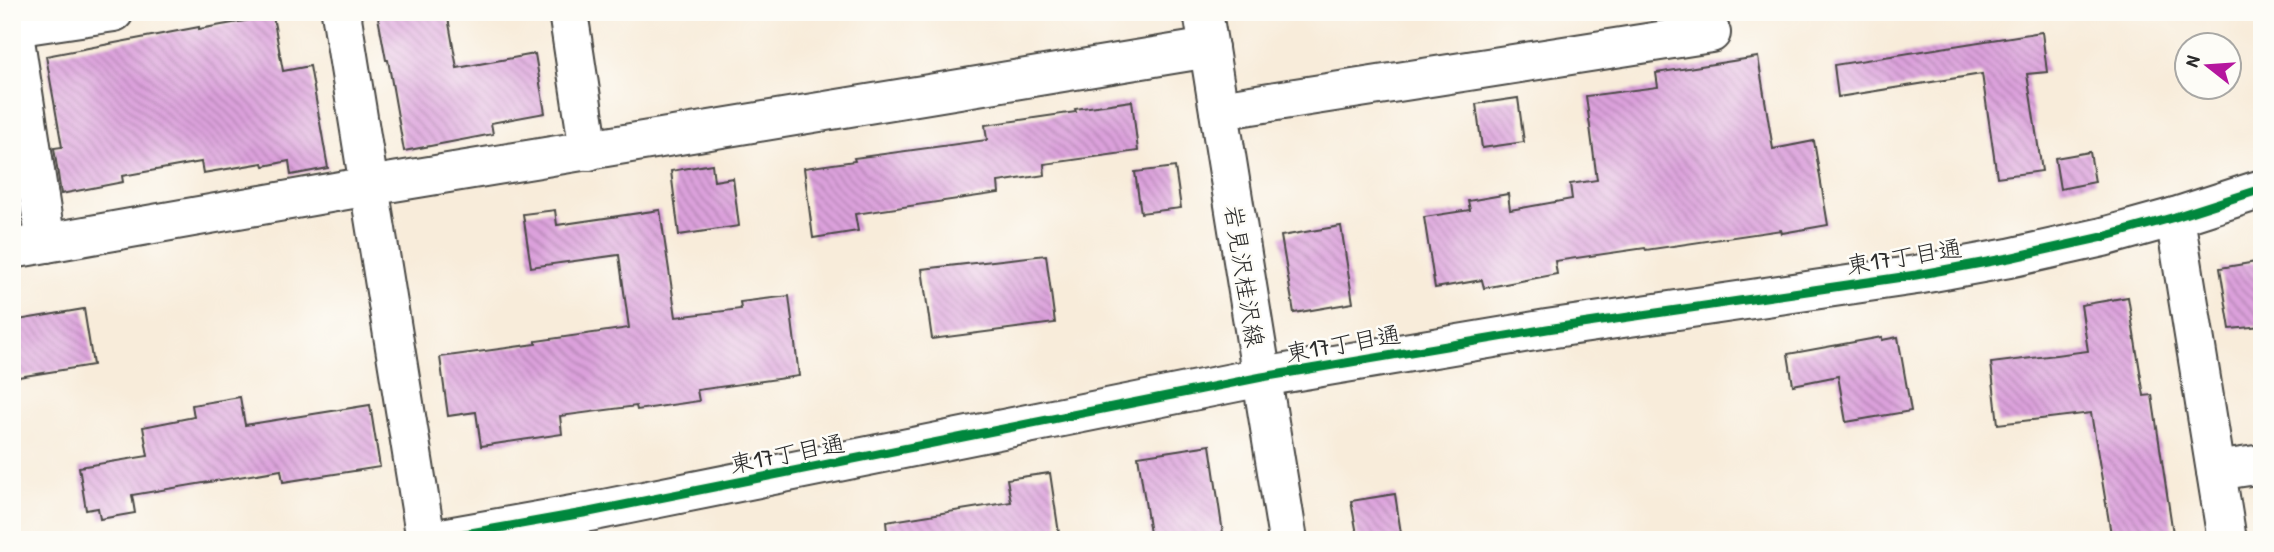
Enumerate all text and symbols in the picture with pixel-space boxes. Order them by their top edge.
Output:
north arrow [2172,32,2242,102]
text: N [2178,52,2206,70]
street label: 岩見沢桂沢線 [1218,202,1272,350]
street label: 東17丁目通 [1844,231,1964,281]
street label: 東17丁目通 [1283,317,1403,369]
street label: 東17丁目通 [727,426,847,480]

